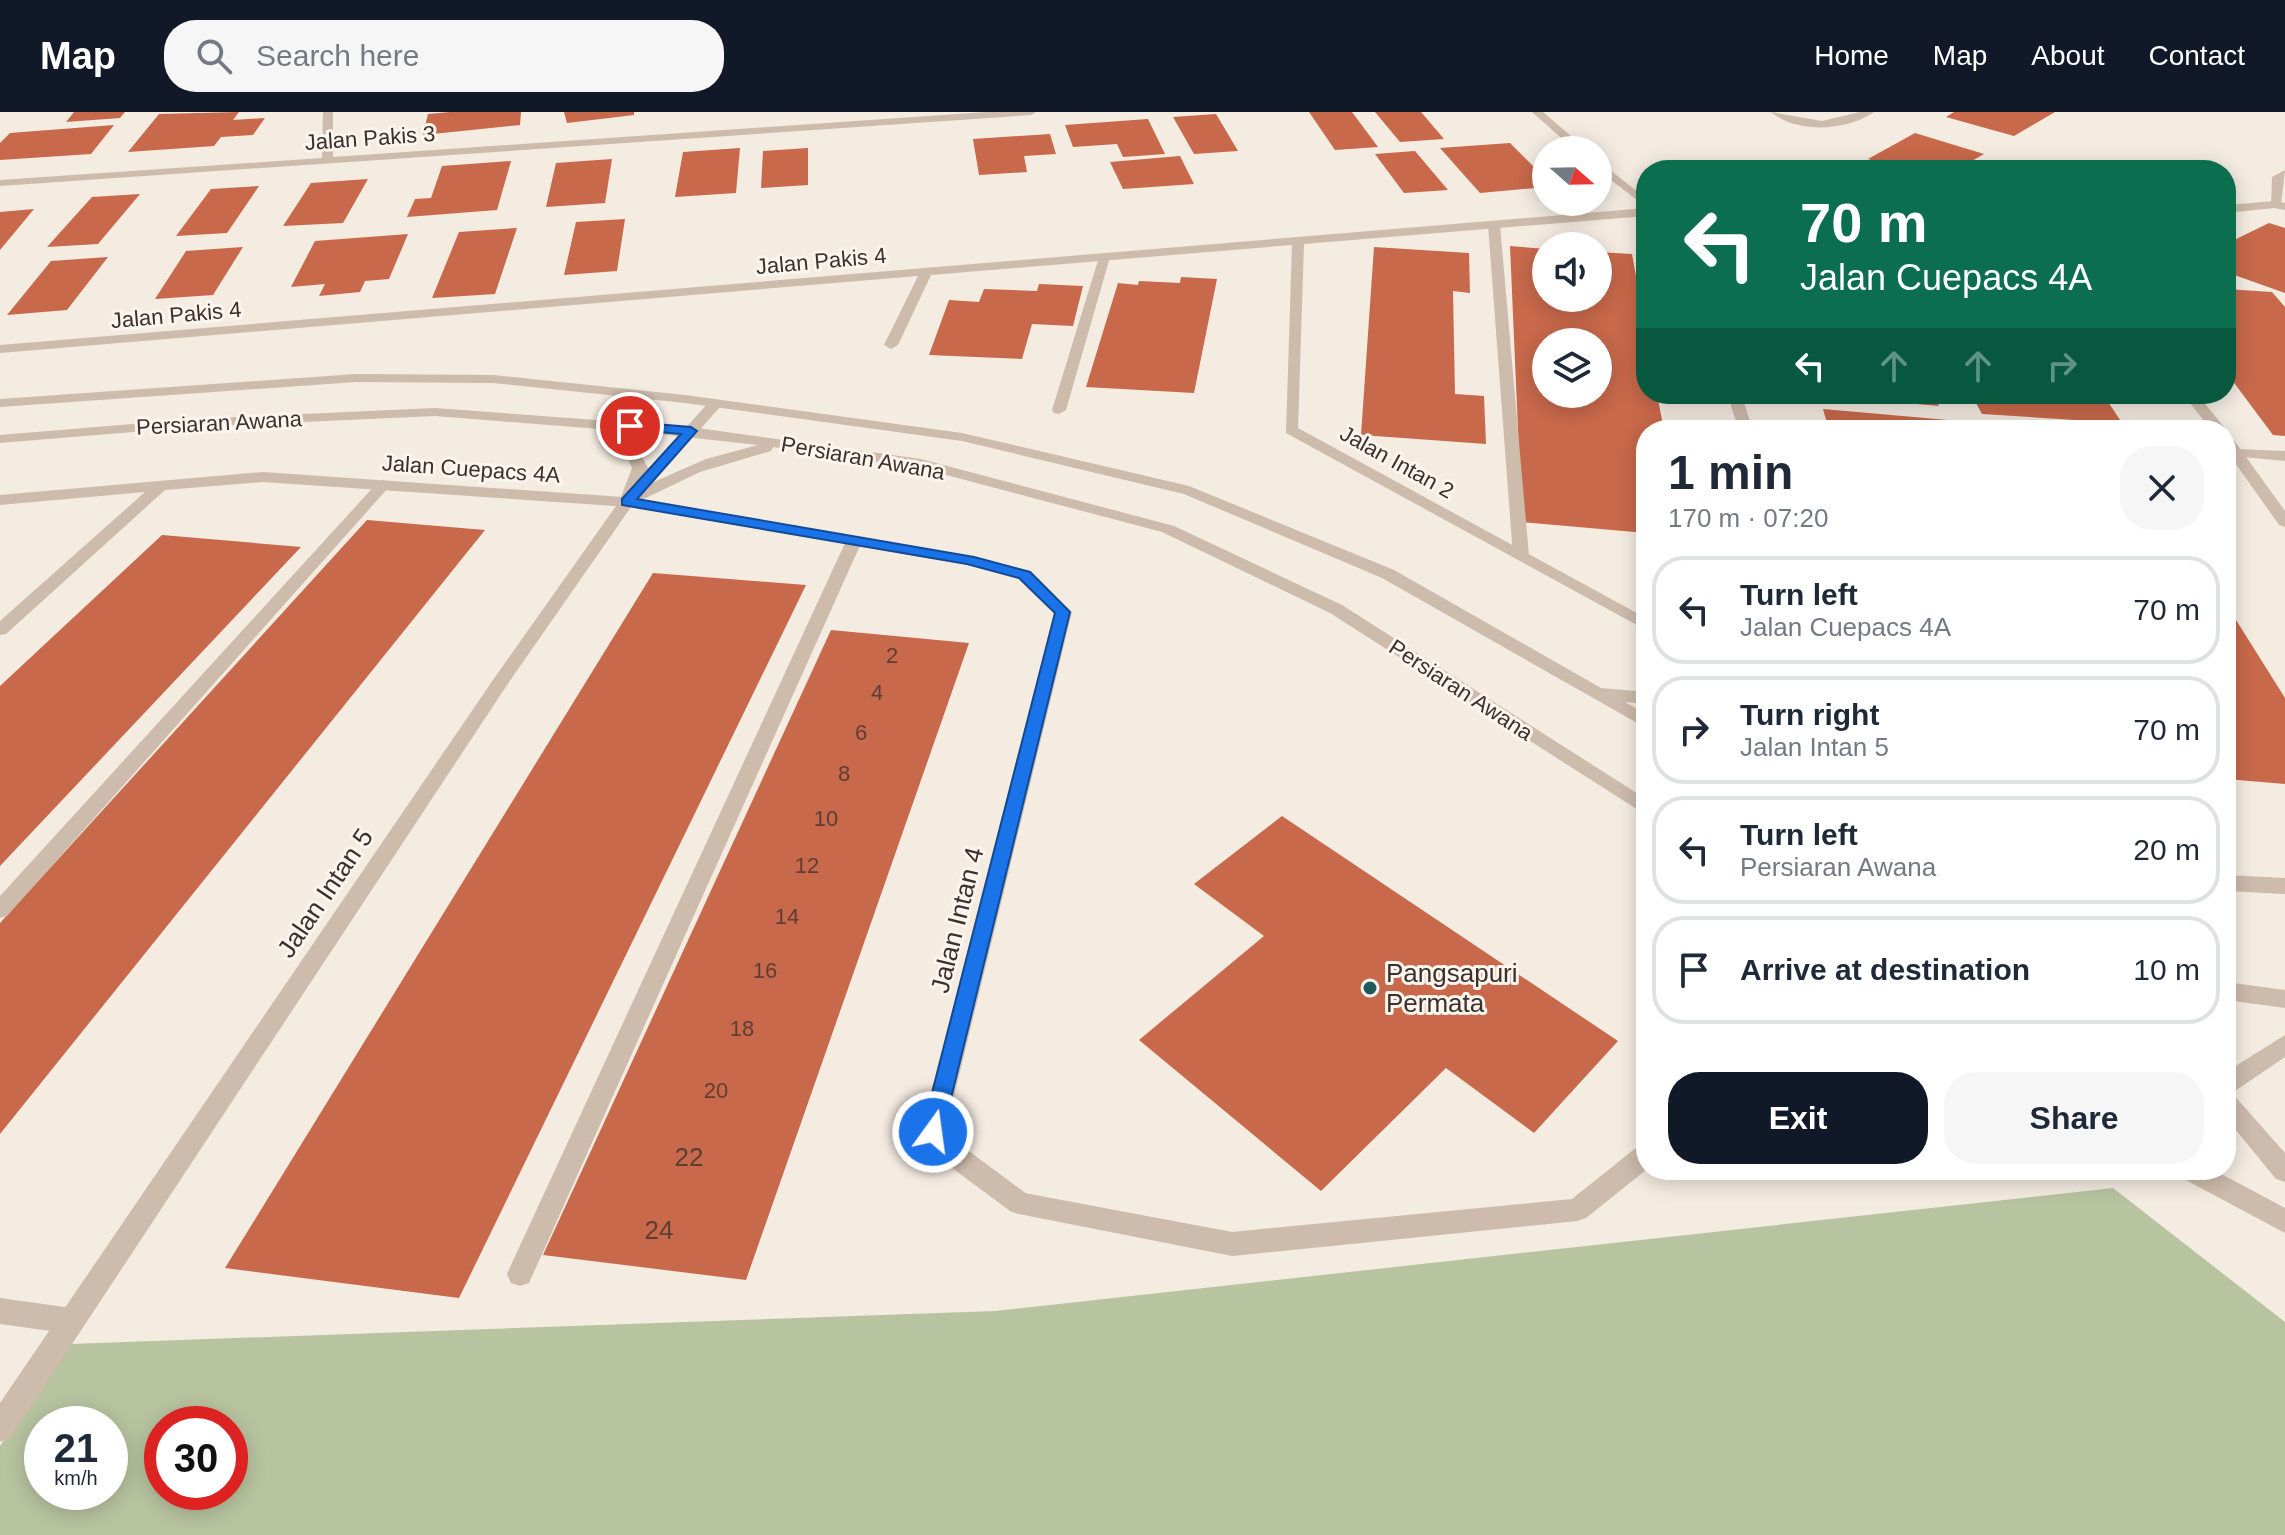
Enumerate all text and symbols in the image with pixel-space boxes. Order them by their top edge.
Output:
search box [164,20,724,92]
icon: search [192,34,236,78]
text: Map [40,35,116,77]
text: Search here [256,39,419,72]
text: Home [1814,40,1889,71]
text: Map [1933,40,1987,71]
text: About [2031,40,2105,71]
text: Contact [2149,40,2245,71]
street label: Jalan Pakis 3 [304,121,436,155]
north arrow [1532,136,1612,216]
map controls [1532,136,1612,408]
text: 70 m [1800,191,1928,254]
icon: left [1668,192,1772,296]
button: sound [1532,232,1612,312]
street label: Jalan Pakis 4 [755,243,887,279]
text: Jalan Cuepacs 4A [1800,257,2092,298]
street label: Jalan Pakis 4 [110,297,242,333]
button: layers [1532,328,1612,408]
icon: left [1788,344,1832,388]
icon: ahead [1872,344,1916,388]
icon: ahead [1956,344,2000,388]
icon: right [2040,344,2084,388]
pin [596,392,664,460]
icon: arrive [608,404,652,448]
street label: Persiaran Awana [135,406,303,440]
street label: Jalan Intan 2 [1336,421,1458,503]
street label: Persiaran Awana [779,431,948,485]
text: 1 min [1668,446,1793,499]
button: close [2120,446,2204,530]
street label: Jalan Cuepacs 4A [381,450,561,488]
text: 170 m · 07:20 [1668,503,1828,533]
text: Turn left [1740,578,1858,611]
icon: left [1672,588,1716,632]
text: 70 m [2133,593,2200,626]
text: Jalan Cuepacs 4A [1740,612,1951,642]
street label: Persiaran Awana [1385,634,1538,746]
house number: 2 [886,643,898,668]
house number: 4 [871,680,883,705]
text: Turn right [1740,698,1879,731]
icon: right [1672,708,1716,752]
text: 70 m [2133,713,2200,746]
house number: 6 [855,720,867,745]
text: Jalan Intan 5 [1740,732,1889,762]
house number: 8 [838,761,850,786]
house number: 10 [814,806,838,831]
text: Turn left [1740,818,1858,851]
street label: Jalan Intan 5 [271,823,379,963]
icon: left [1672,828,1716,872]
text: 20 m [2133,833,2200,866]
street label: Jalan Intan 4 [924,844,990,996]
text: Persiaran Awana [1740,852,1936,882]
house number: 12 [795,853,819,878]
house number: 14 [775,904,799,929]
icon: arrive [1672,948,1716,992]
text: Arrive at destination [1740,953,2030,986]
text: 10 m [2133,953,2200,986]
house number: 16 [753,958,777,983]
place label: Pangsapuri Permata [1386,958,1518,1018]
marker: Pangsapuri Permata [1361,979,1379,997]
house number: 18 [730,1016,754,1041]
button: Exit [1668,1072,1928,1164]
button: Share [1944,1072,2204,1164]
house number: 20 [704,1078,728,1103]
position arrow [891,1090,975,1174]
house number: 22 [675,1142,703,1172]
house number: 24 [645,1215,673,1245]
speed limit sign: 30 [144,1406,248,1510]
text: 21 [54,1426,98,1470]
text: km/h [54,1467,98,1489]

